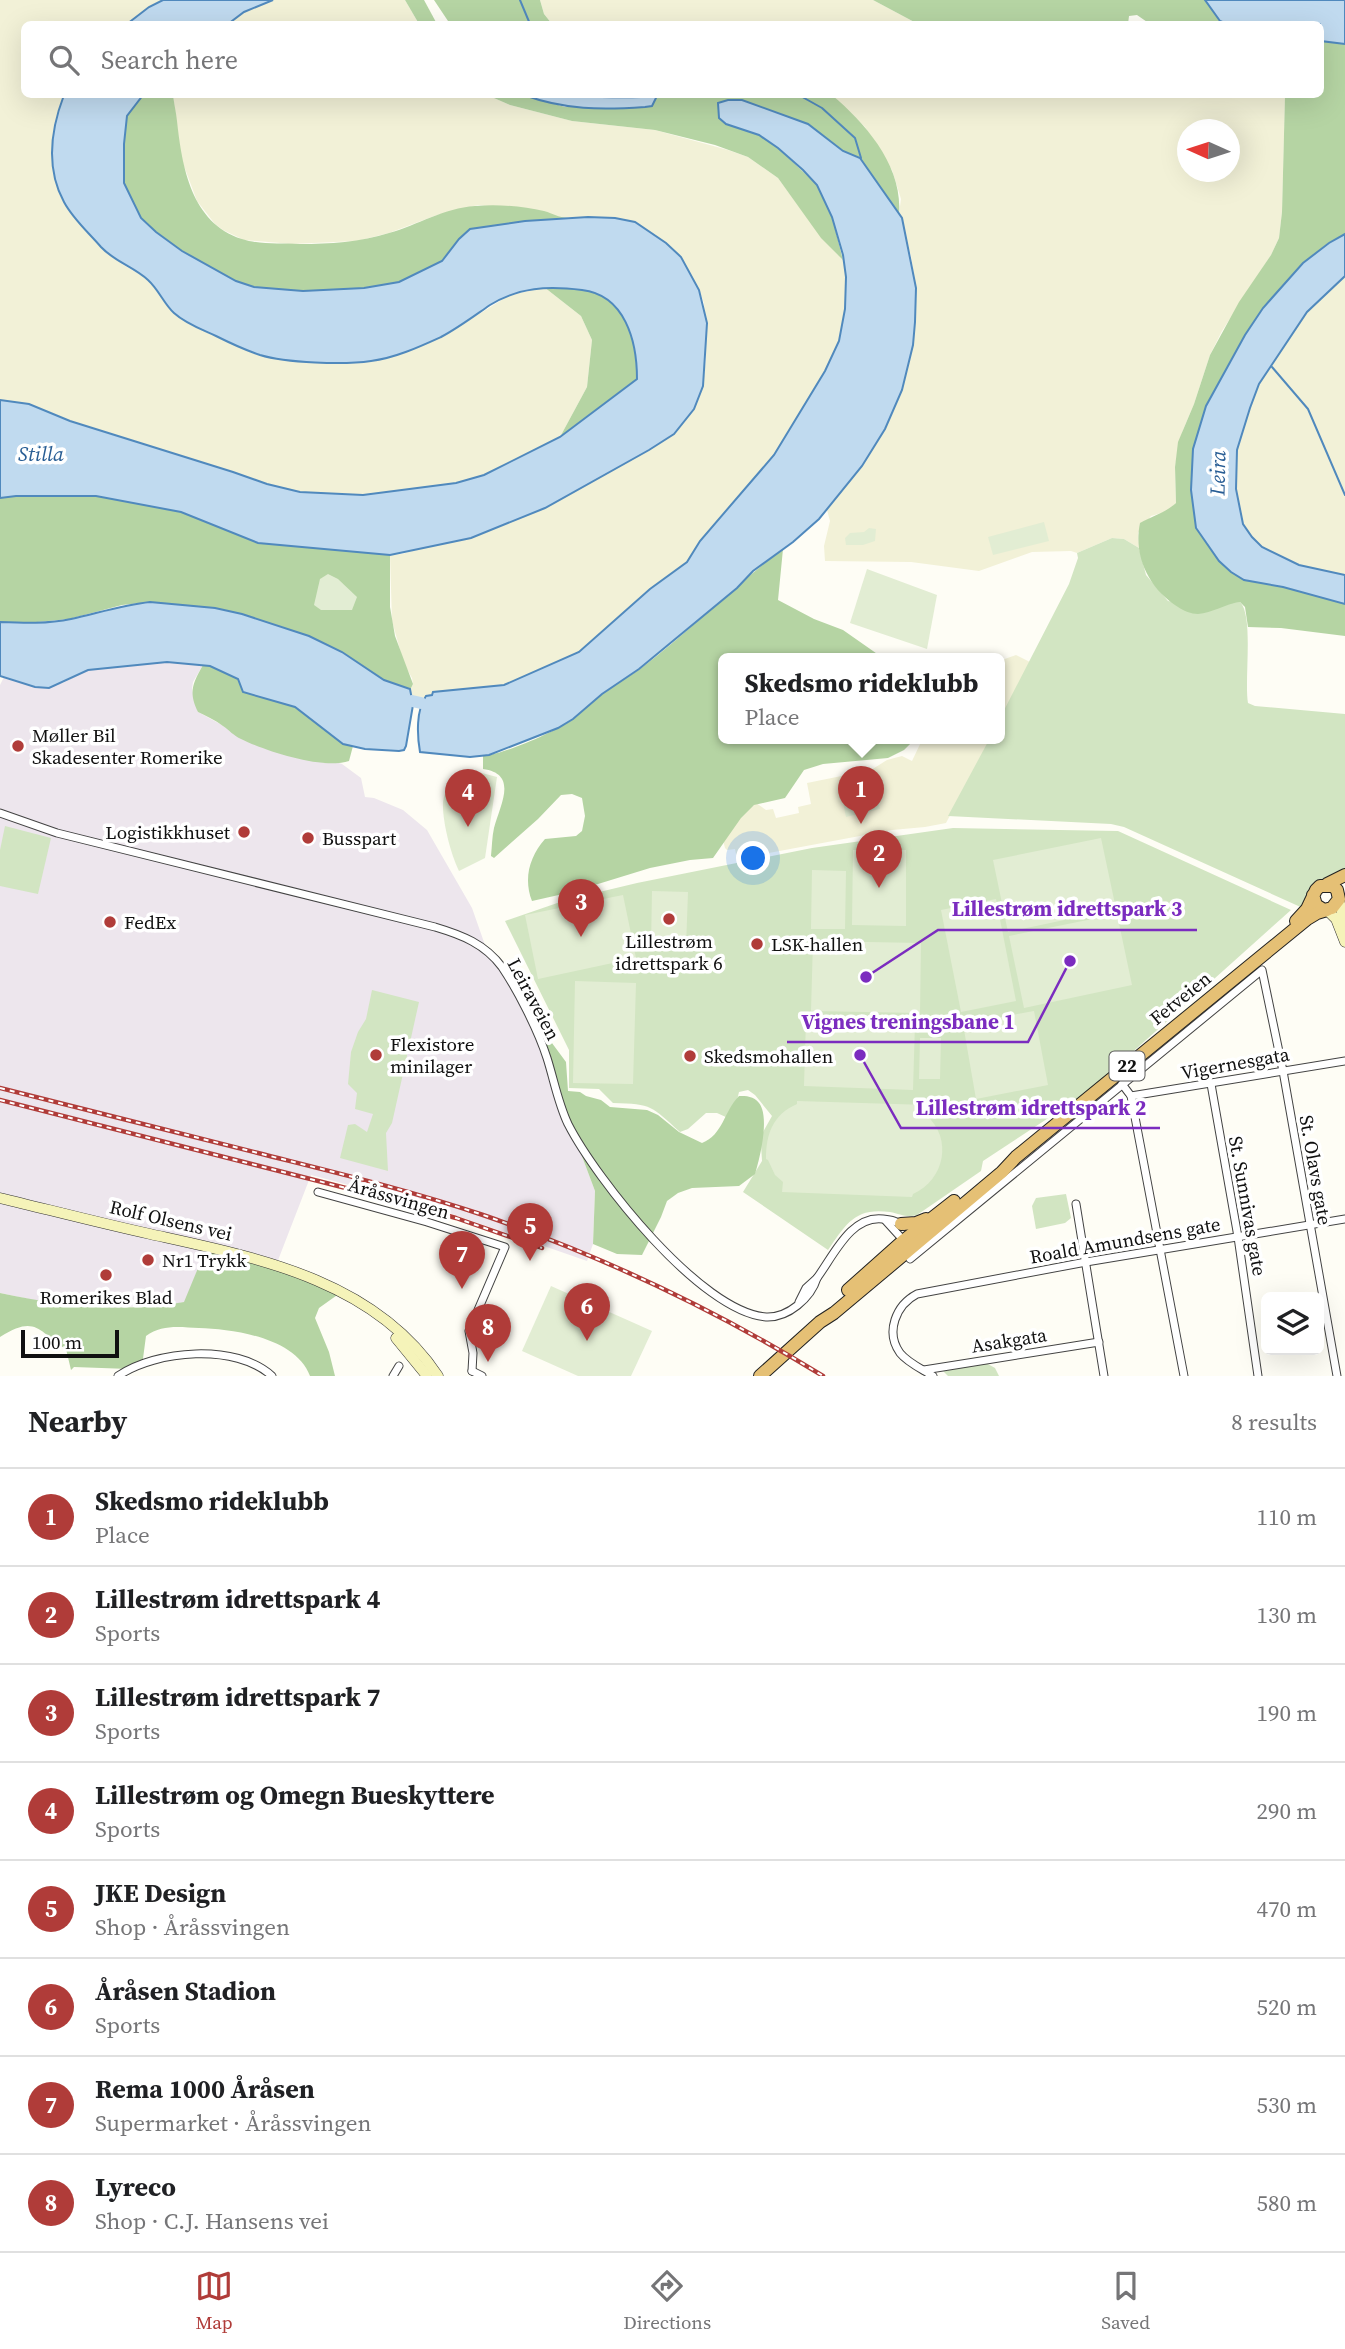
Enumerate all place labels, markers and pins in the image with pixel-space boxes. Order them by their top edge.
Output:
place label: Møller Bil Skadesenter Romerike [32,722,223,770]
marker: Møller Bil Skadesenter Romerike [10,738,26,754]
pin: 1 [838,766,884,824]
pin: 4 [445,769,491,827]
place label: Logistikkhuset [105,819,231,845]
marker: Logistikkhuset [236,824,252,840]
place label: Busspart [322,825,397,851]
marker: Busspart [300,830,316,846]
pin: 2 [856,830,902,888]
pin: 3 [558,879,604,937]
callout: Lillestrøm idrettspark 3 [938,888,1197,930]
place label: FedEx [124,909,176,935]
marker: Lillestrøm idrettspark 6 [661,911,677,927]
marker: FedEx [102,914,118,930]
place label: Lillestrøm idrettspark 6 [615,928,723,976]
place label: LSK-hallen [771,931,863,957]
marker: LSK-hallen [749,936,765,952]
callout: Vignes treningsbane 1 [787,1000,1028,1042]
place label: Flexistore minilager [390,1031,474,1079]
place label: Skedsmohallen [704,1043,833,1069]
marker: Flexistore minilager [368,1047,384,1063]
marker: Skedsmohallen [682,1048,698,1064]
callout: Lillestrøm idrettspark 2 [901,1086,1160,1128]
pin: 5 [507,1203,553,1261]
pin: 7 [439,1231,485,1289]
place label: Nr1 Trykk [162,1247,247,1273]
marker: Nr1 Trykk [140,1252,156,1268]
marker: Romerikes Blad [98,1267,114,1283]
pin: 6 [564,1283,610,1341]
place label: Romerikes Blad [39,1284,173,1310]
pin: 8 [465,1304,511,1362]

